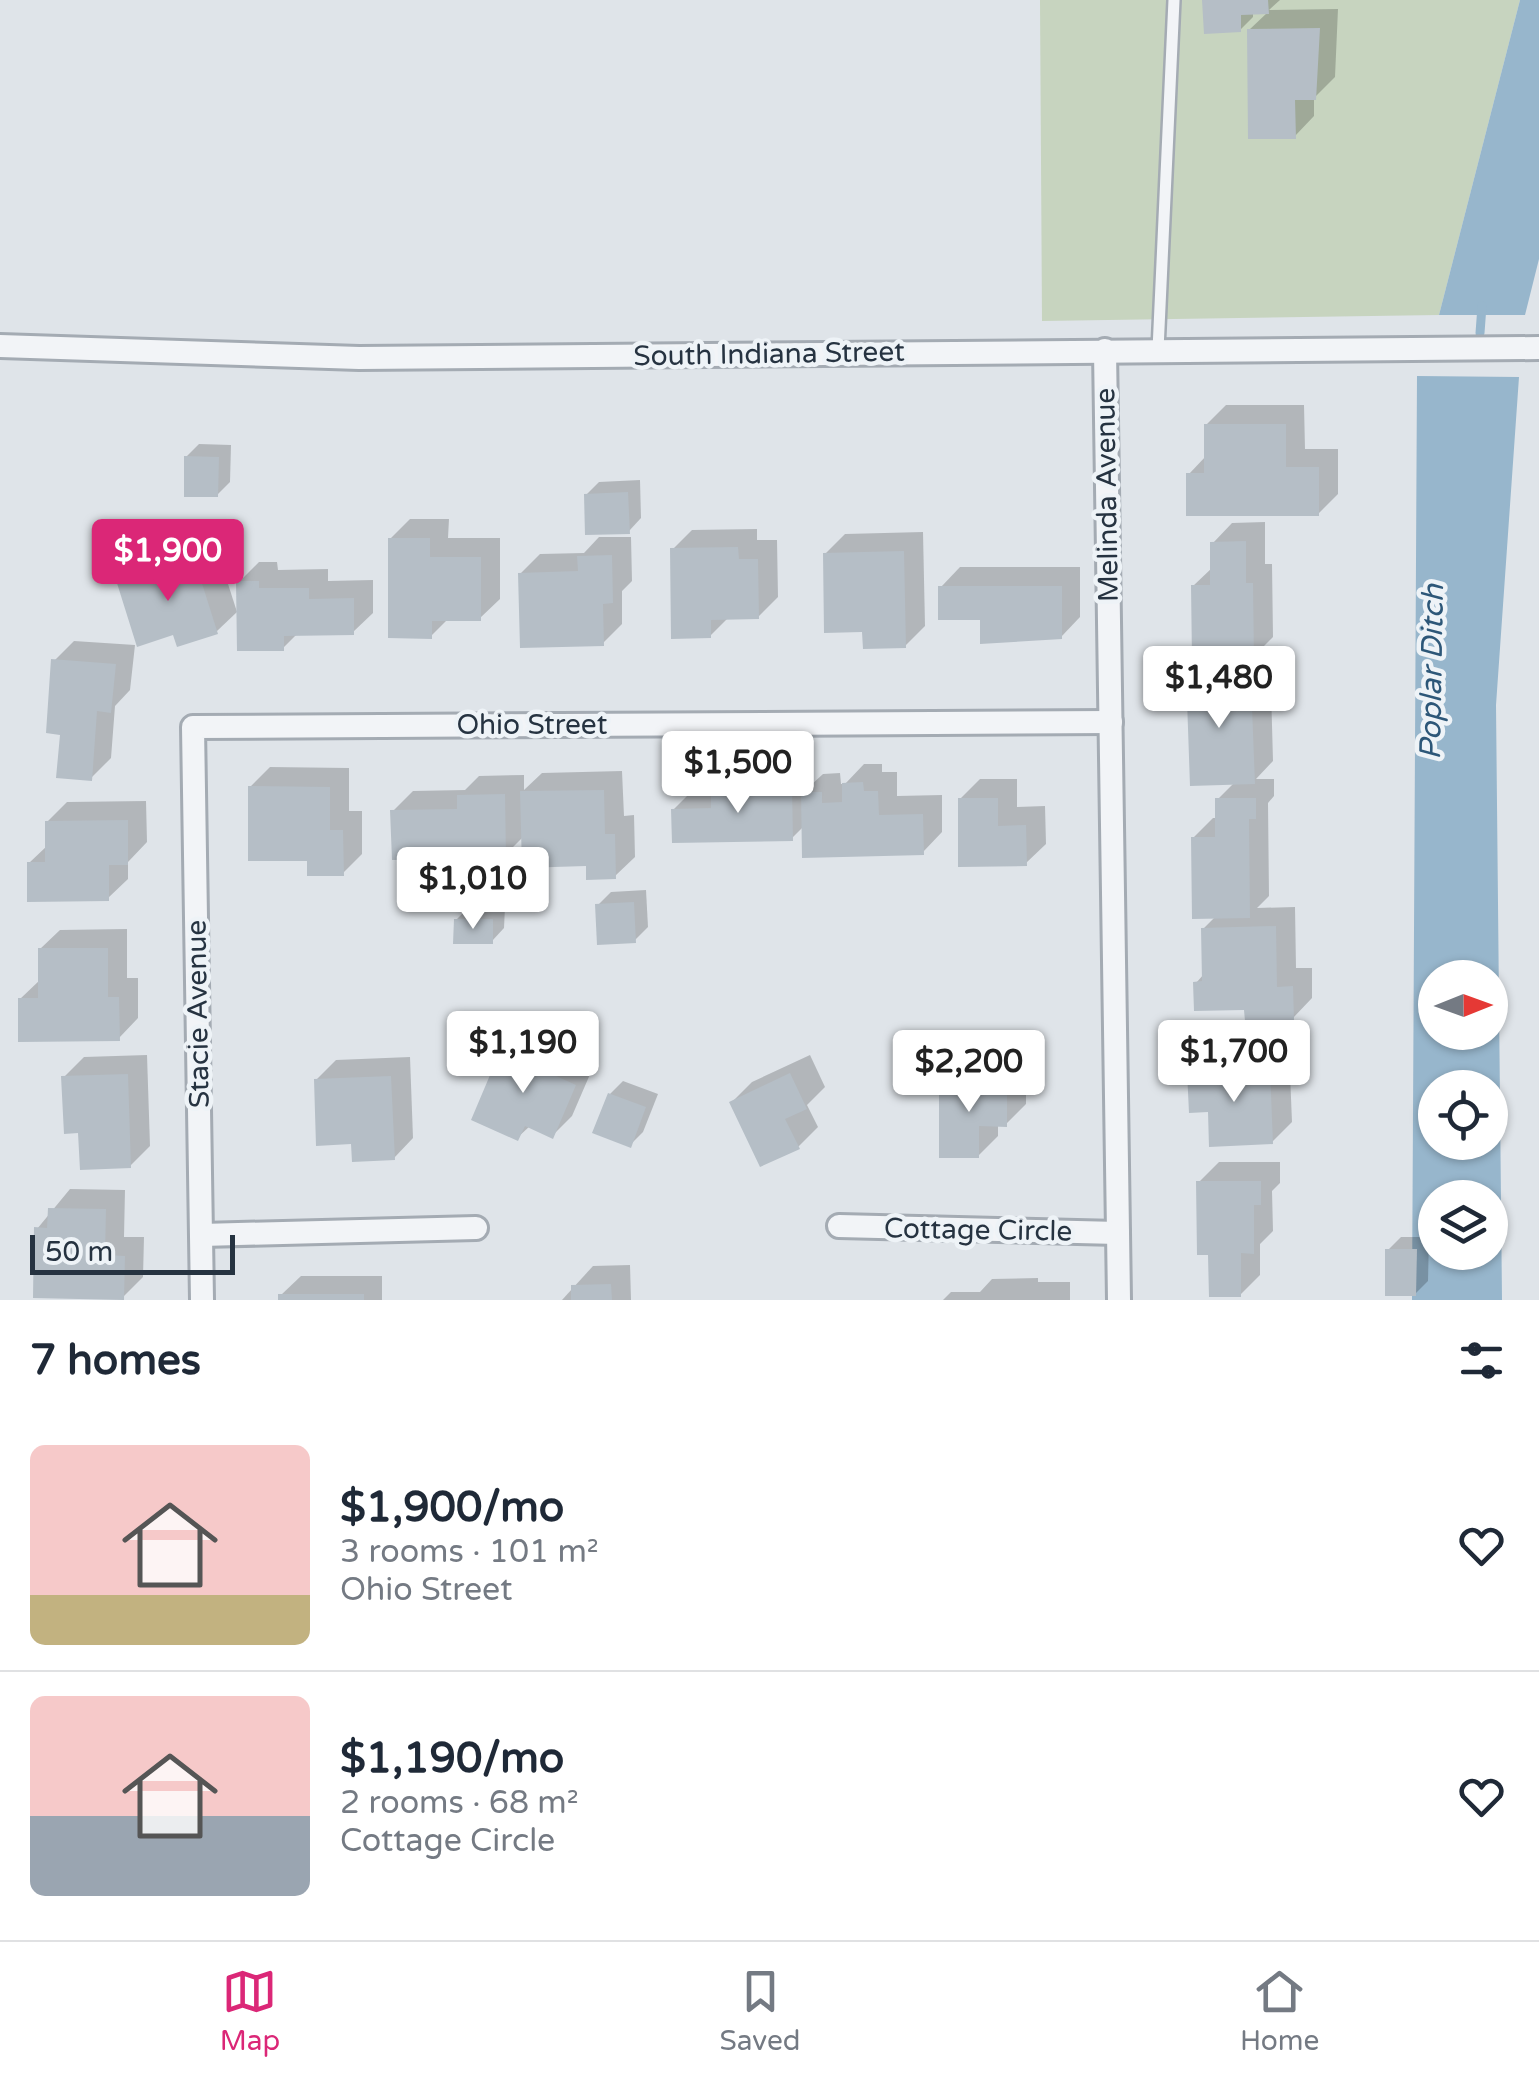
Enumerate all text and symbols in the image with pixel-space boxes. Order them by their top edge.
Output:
street label: South Indiana Street [633,335,905,373]
street label: Melinda Avenue [1088,388,1126,602]
pin: $1,900 [87,519,249,604]
text: $1,900 [114,532,222,570]
water label: Poplar Ditch [1412,583,1452,760]
pin: $1,480 [1138,646,1300,731]
text: $1,480 [1165,659,1273,697]
street label: Ohio Street [457,708,608,742]
pin: $1,500 [657,731,819,816]
text: $1,500 [684,744,792,782]
pin: $1,010 [392,847,554,932]
text: $1,010 [419,860,527,898]
street label: Stacie Avenue [179,920,217,1108]
north arrow [1418,960,1508,1050]
map controls [1418,960,1508,1270]
pin: $1,190 [442,1011,604,1096]
pin: $1,700 [1153,1020,1315,1105]
text: $1,190 [469,1024,577,1062]
pin: $2,200 [888,1030,1050,1115]
text: $1,700 [1180,1033,1288,1071]
text: $2,200 [915,1043,1023,1081]
button: locate [1418,1070,1508,1160]
button: layers [1418,1180,1508,1270]
street label: Cottage Circle [884,1211,1072,1249]
scale bar [30,1230,235,1274]
text: 50 m [45,1235,113,1269]
icon: filters [1454,1333,1509,1388]
text: 7 homes [30,1335,201,1386]
text: $1,900/mo [340,1482,564,1533]
icon: home [110,1485,230,1605]
icon: heart [1454,1518,1509,1573]
text: 3 rooms · 101 m² [340,1533,599,1571]
text: Ohio Street [340,1571,512,1609]
text: $1,190/mo [340,1733,564,1784]
icon: home [110,1736,230,1856]
icon: heart [1454,1769,1509,1824]
text: 2 rooms · 68 m² [340,1784,579,1822]
text: Cottage Circle [340,1822,555,1860]
tab: Map [220,1964,280,2058]
tab: Saved [720,1964,801,2058]
tab: Home [1240,1964,1319,2058]

